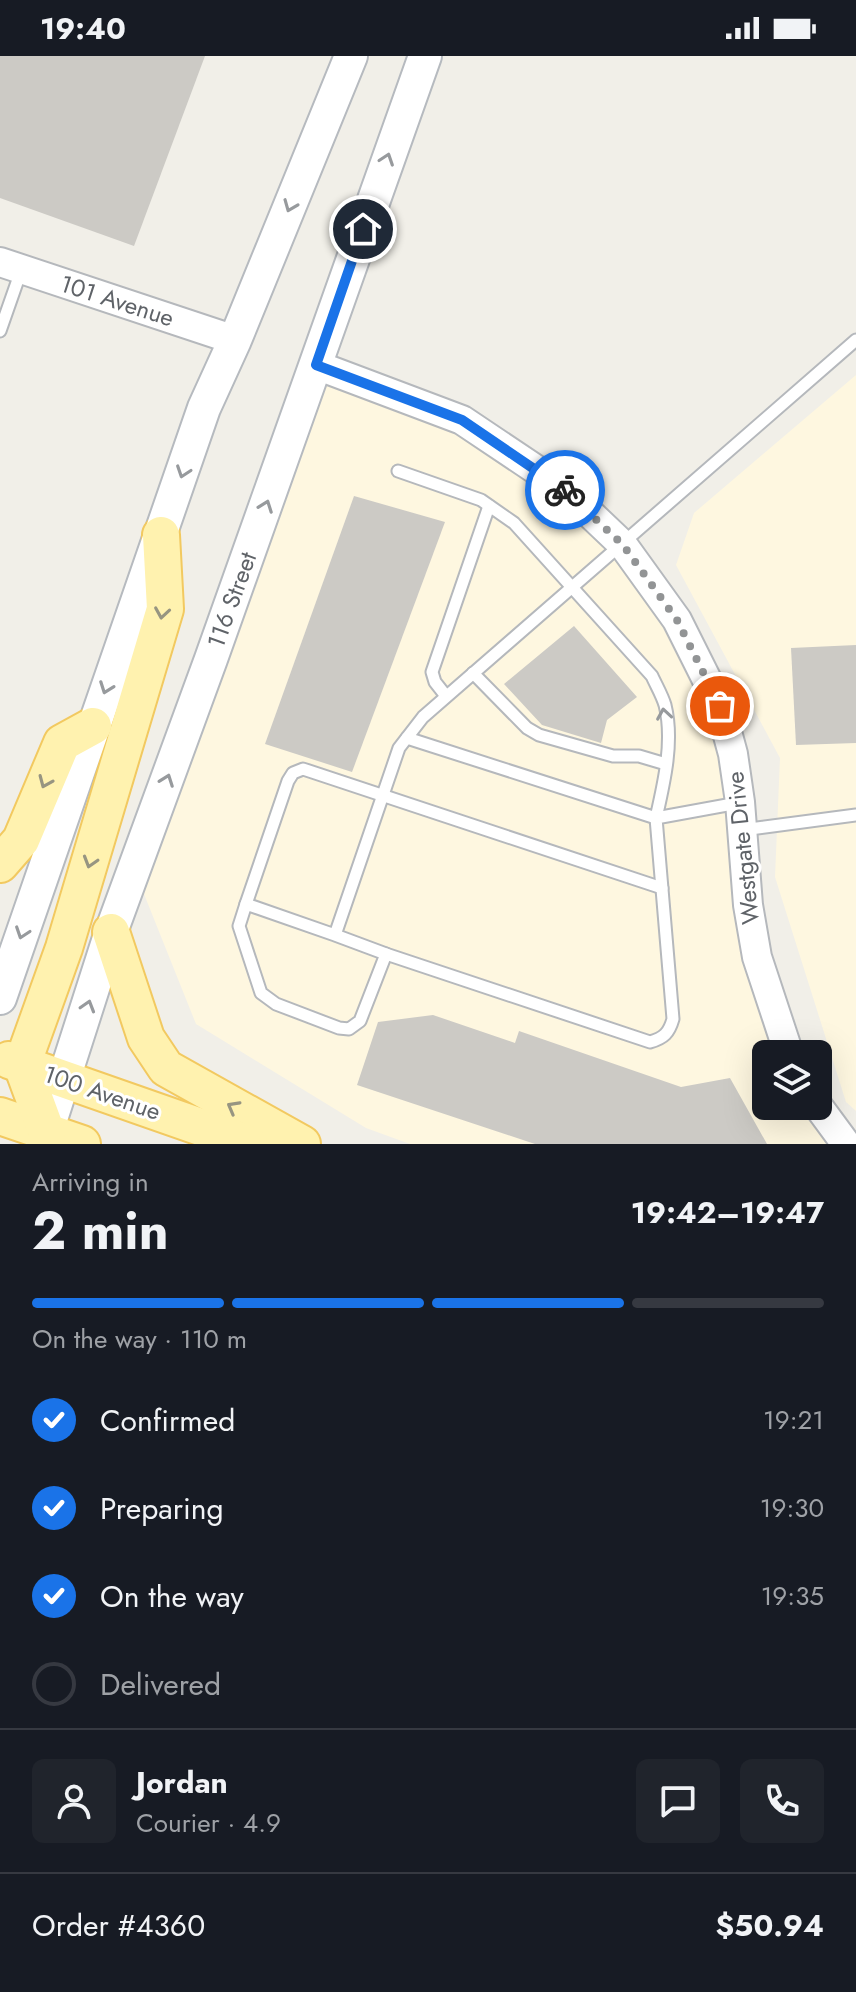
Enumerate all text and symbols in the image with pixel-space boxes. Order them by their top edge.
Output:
text: 19:40 [40,7,126,50]
one-way arrow [378,153,394,167]
pin [329,195,397,263]
one-way arrow [283,198,299,212]
icon: home [341,207,385,251]
street label: 101 Avenue [56,266,179,335]
courier [525,450,605,530]
one-way arrow [176,464,192,478]
icon: bike [543,468,587,512]
one-way arrow [256,500,273,514]
street label: 116 Street [198,547,265,653]
one-way arrow [154,606,171,619]
pin [686,672,754,740]
one-way arrow [100,680,116,694]
icon: bag [698,684,742,728]
one-way arrow [657,707,674,720]
street label: Westgate Drive [717,770,768,926]
one-way arrow [38,774,55,788]
one-way arrow [157,774,174,788]
one-way arrow [83,855,99,869]
one-way arrow [16,925,32,939]
one-way arrow [79,1000,95,1013]
map controls [752,1040,832,1120]
button: layers [752,1040,832,1120]
street label: 100 Avenue [39,1056,165,1129]
one-way arrow [227,1101,242,1116]
text: Arriving in [32,1163,149,1201]
text: 19:42–19:47 [631,1191,824,1234]
text: 2 min [32,1193,169,1269]
text: On the way · 110 m [32,1320,247,1358]
icon: check [32,1398,76,1442]
text: Confirmed [100,1399,235,1442]
text: 19:21 [763,1401,824,1439]
icon: check [32,1486,76,1530]
text: Preparing [100,1487,224,1530]
text: 19:30 [760,1489,824,1527]
icon: check [32,1574,76,1618]
text: On the way [100,1575,244,1618]
text: 19:35 [761,1577,824,1615]
text: Delivered [100,1663,221,1706]
button: person [32,1759,116,1843]
button: chat [636,1759,720,1843]
button: phone [740,1759,824,1843]
text: Jordan [136,1761,228,1804]
text: Courier · 4.9 [136,1804,281,1842]
text: Order #4360 [32,1904,205,1947]
text: $50.94 [715,1904,824,1947]

